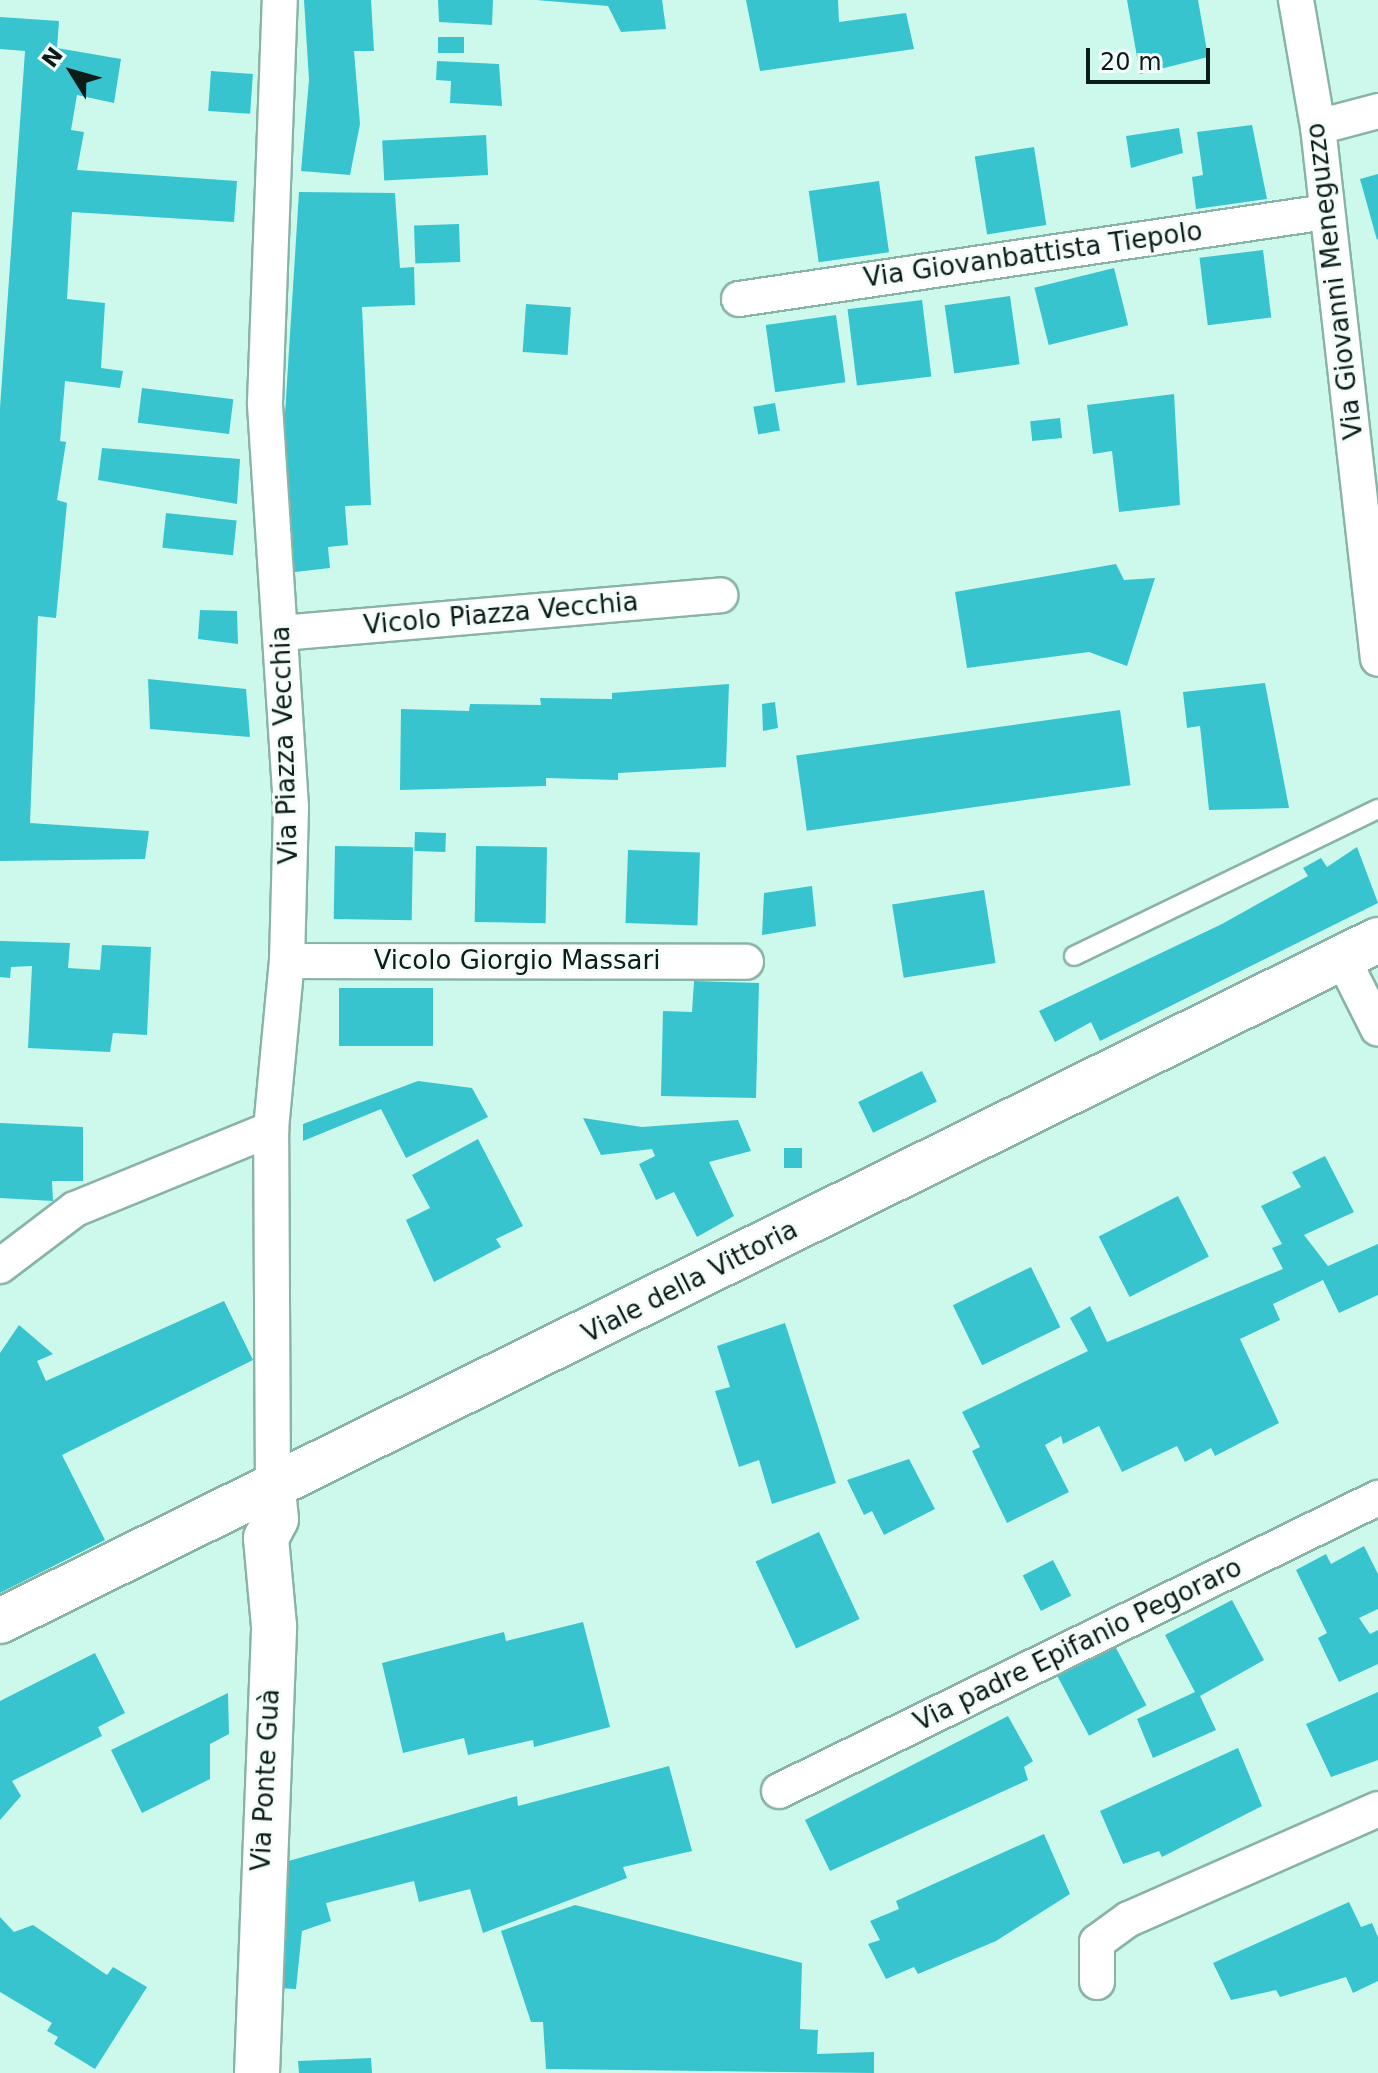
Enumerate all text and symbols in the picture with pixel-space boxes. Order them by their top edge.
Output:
north arrow [32,32,112,112]
scale bar [1090,32,1214,82]
text: N [37,42,68,72]
text: 20 m [1100,48,1162,76]
street label: Via Giovanni Meneguzzo [1300,121,1370,441]
street label: Via Giovanbattista Tiepolo [862,216,1204,294]
street label: Vicolo Piazza Vecchia [362,586,640,642]
street label: Via Piazza Vecchia [265,625,305,865]
street label: Vicolo Giorgio Massari [374,945,660,977]
street label: Viale della Vittoria [577,1214,803,1350]
street label: Via padre Epifanio Pegoraro [909,1552,1247,1738]
street label: Via Ponte Guà [246,1688,286,1872]

